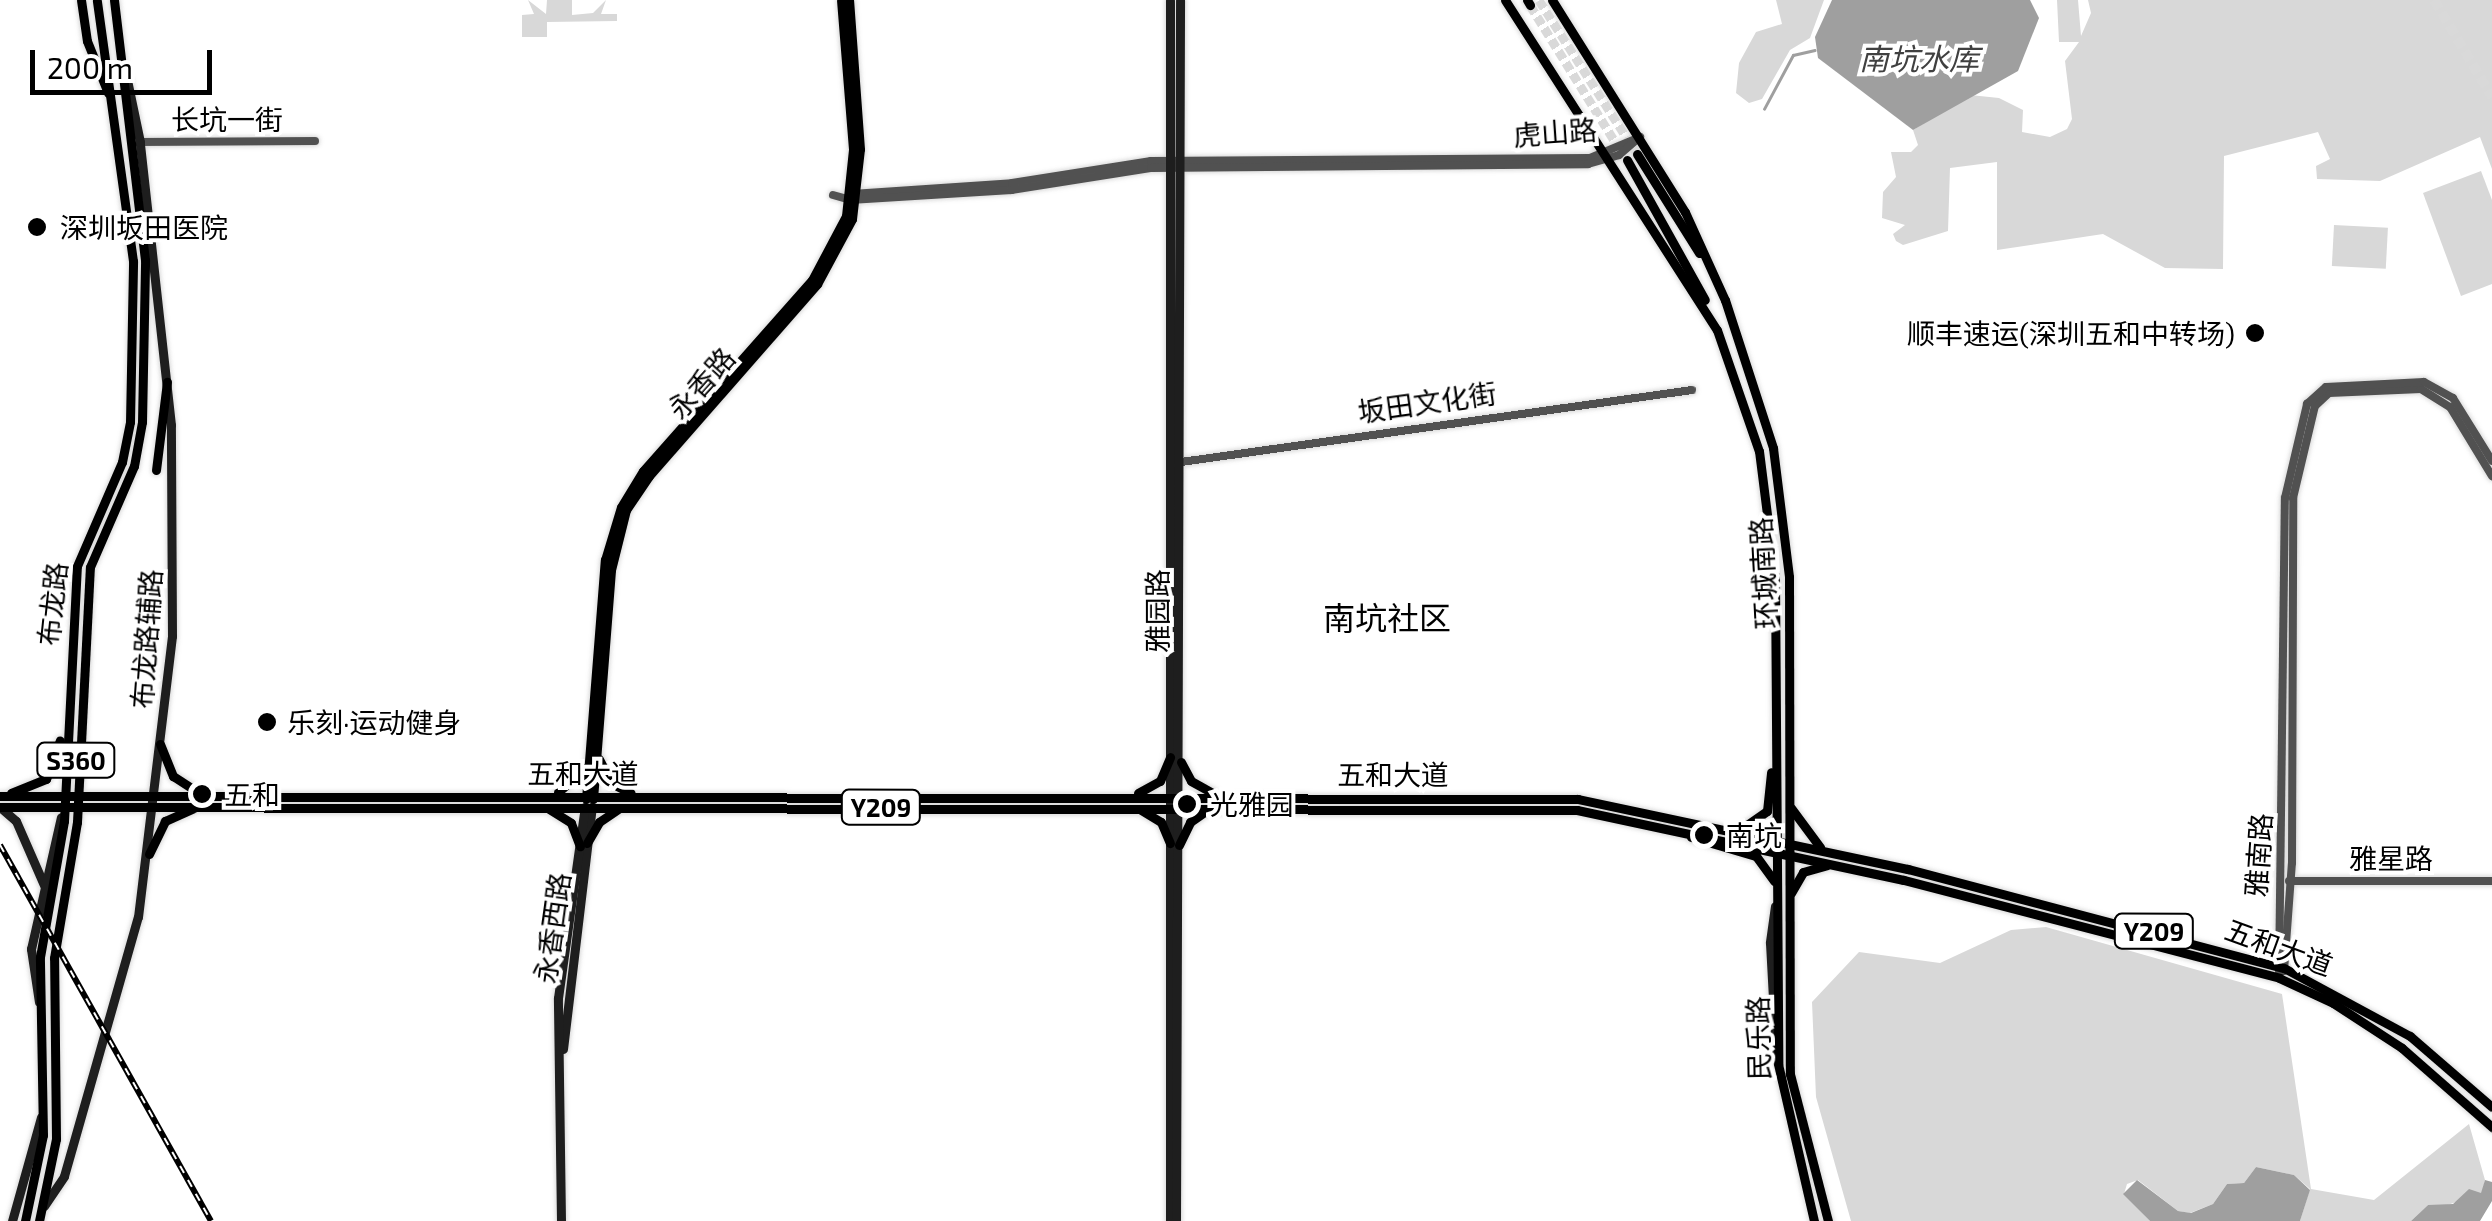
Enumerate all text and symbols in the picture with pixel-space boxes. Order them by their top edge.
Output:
scale bar [35,30,218,92]
water label: 南坑水库 [1859,40,1979,76]
text: 200 m [47,49,133,85]
street label: 长坑一街 [171,102,283,136]
street label: 虎山路 [1512,112,1598,152]
place label: 深圳坂田医院 [60,210,228,244]
marker: 深圳坂田医院 [24,214,50,240]
place label: 顺丰速运(深圳五和中转场) [1907,316,2235,350]
marker: 顺丰速运(深圳五和中转场) [2244,322,2266,344]
street label: 永香路 [660,341,742,425]
street label: 坂田文化街 [1355,376,1499,428]
street label: 环城南路 [1743,516,1783,630]
street label: 布龙路 [31,560,73,648]
street label: 布龙路辅路 [124,568,168,710]
street label: 雅园路 [1140,569,1174,653]
district label: 南坑社区 [1323,598,1451,636]
place label: 乐刻·运动健身 [287,705,462,739]
marker: 乐刻·运动健身 [256,711,278,733]
road number: S360 [36,740,116,780]
street label: 五和大道 [527,756,639,790]
street label: 五和大道 [1337,757,1449,791]
place label: 五和 [224,777,280,811]
marker: 五和 [189,781,215,807]
road number: Y209 [838,787,924,827]
place label: 光雅园 [1210,787,1294,821]
marker: 光雅园 [1174,791,1200,817]
street label: 雅南路 [2238,812,2278,898]
place label: 南坑 [1726,818,1782,852]
marker: 南坑 [1691,822,1717,848]
street label: 雅星路 [2349,841,2433,875]
street label: 永香西路 [528,870,576,986]
road number: Y209 [2112,911,2196,951]
street label: 五和大道 [2221,912,2337,982]
street label: 民乐路 [1740,996,1776,1080]

